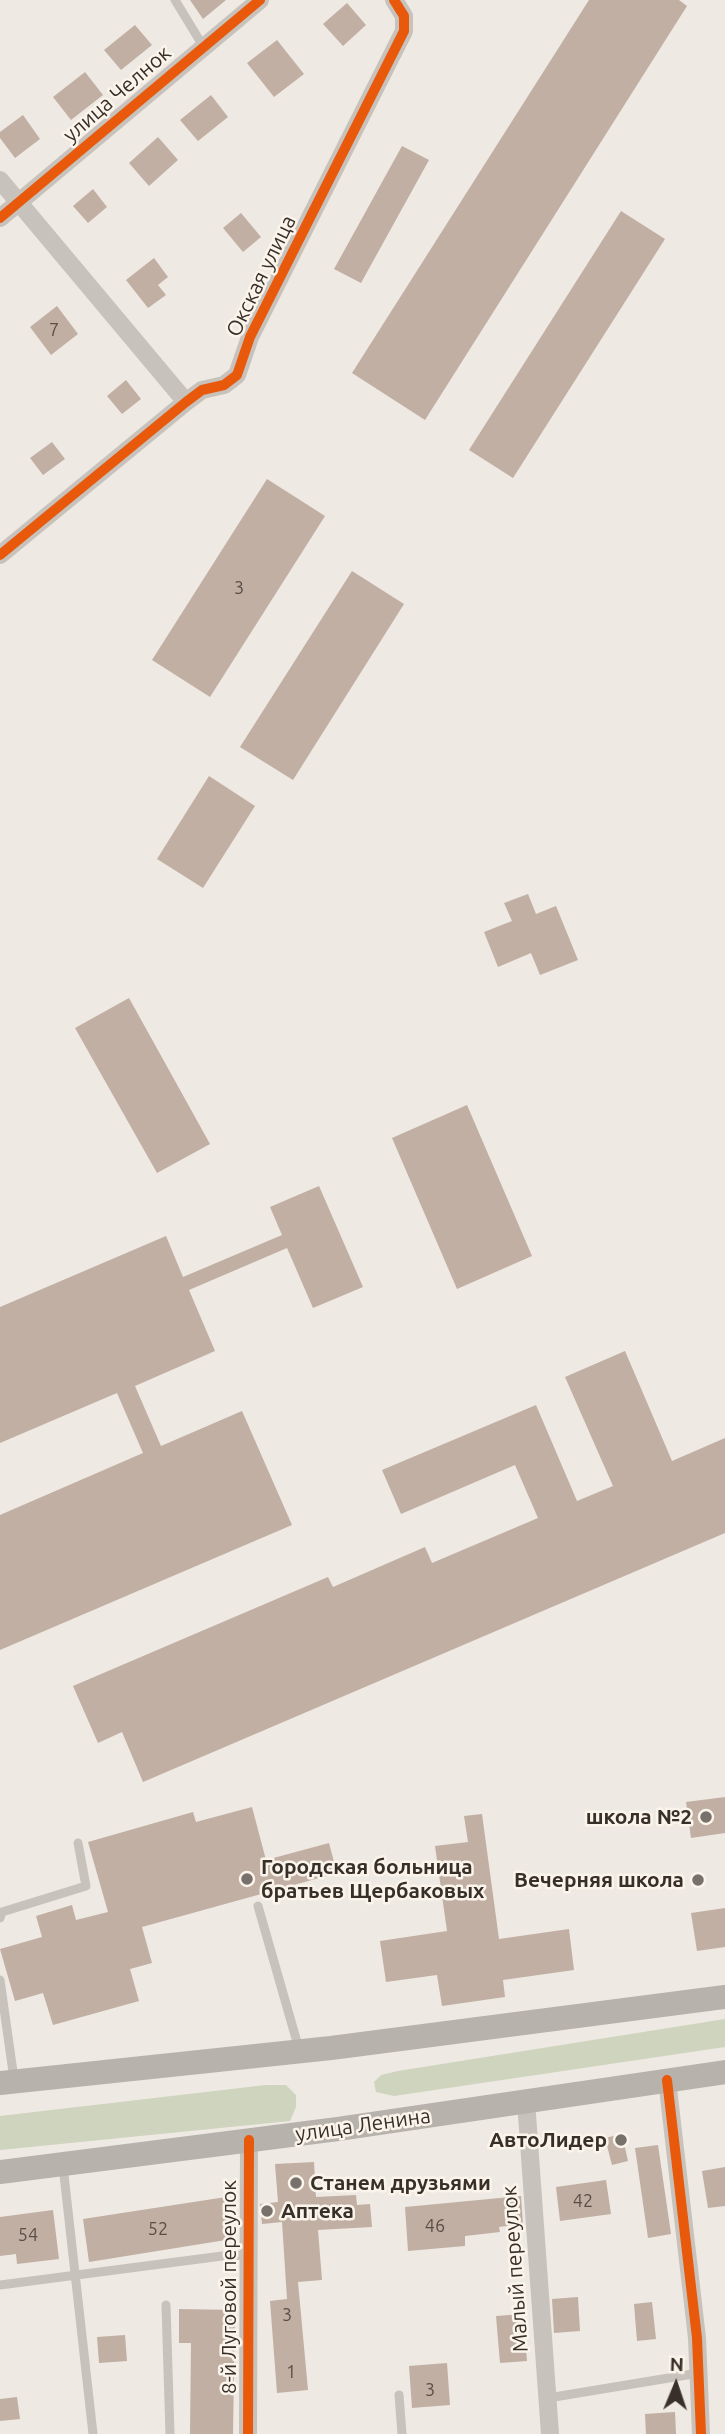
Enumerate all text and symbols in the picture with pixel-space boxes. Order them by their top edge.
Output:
street label: улица Челнок [58,40,176,148]
street label: Окская улица [221,211,301,341]
house number: 7 [49,319,59,341]
house number: 3 [234,577,244,599]
place label: школа №2 [586,1804,692,1830]
marker: школа №2 [698,1809,714,1825]
place label: Городская больница братьев Щербаковых [261,1854,484,1904]
place label: Вечерняя школа [514,1867,684,1893]
marker: Городская больница братьев Щербаковых [239,1871,255,1887]
marker: Вечерняя школа [690,1872,706,1888]
street label: улица Ленина [294,2103,432,2147]
place label: АвтоЛидер [489,2127,607,2153]
marker: АвтоЛидер [613,2132,629,2148]
place label: Станем друзьями [310,2170,491,2196]
marker: Станем друзьями [288,2175,304,2191]
street label: 8-й Луговой переулок [216,2180,242,2394]
street label: Малый переулок [497,2185,533,2353]
house number: 42 [573,2190,593,2212]
place label: Аптека [281,2198,354,2224]
marker: Аптека [259,2203,275,2219]
house number: 46 [425,2215,445,2237]
house number: 52 [148,2218,168,2240]
house number: 54 [18,2224,38,2246]
house number: 3 [282,2304,292,2326]
north arrow [641,2350,711,2420]
text: N [669,2353,684,2375]
house number: 1 [286,2361,296,2383]
house number: 3 [425,2379,435,2401]

